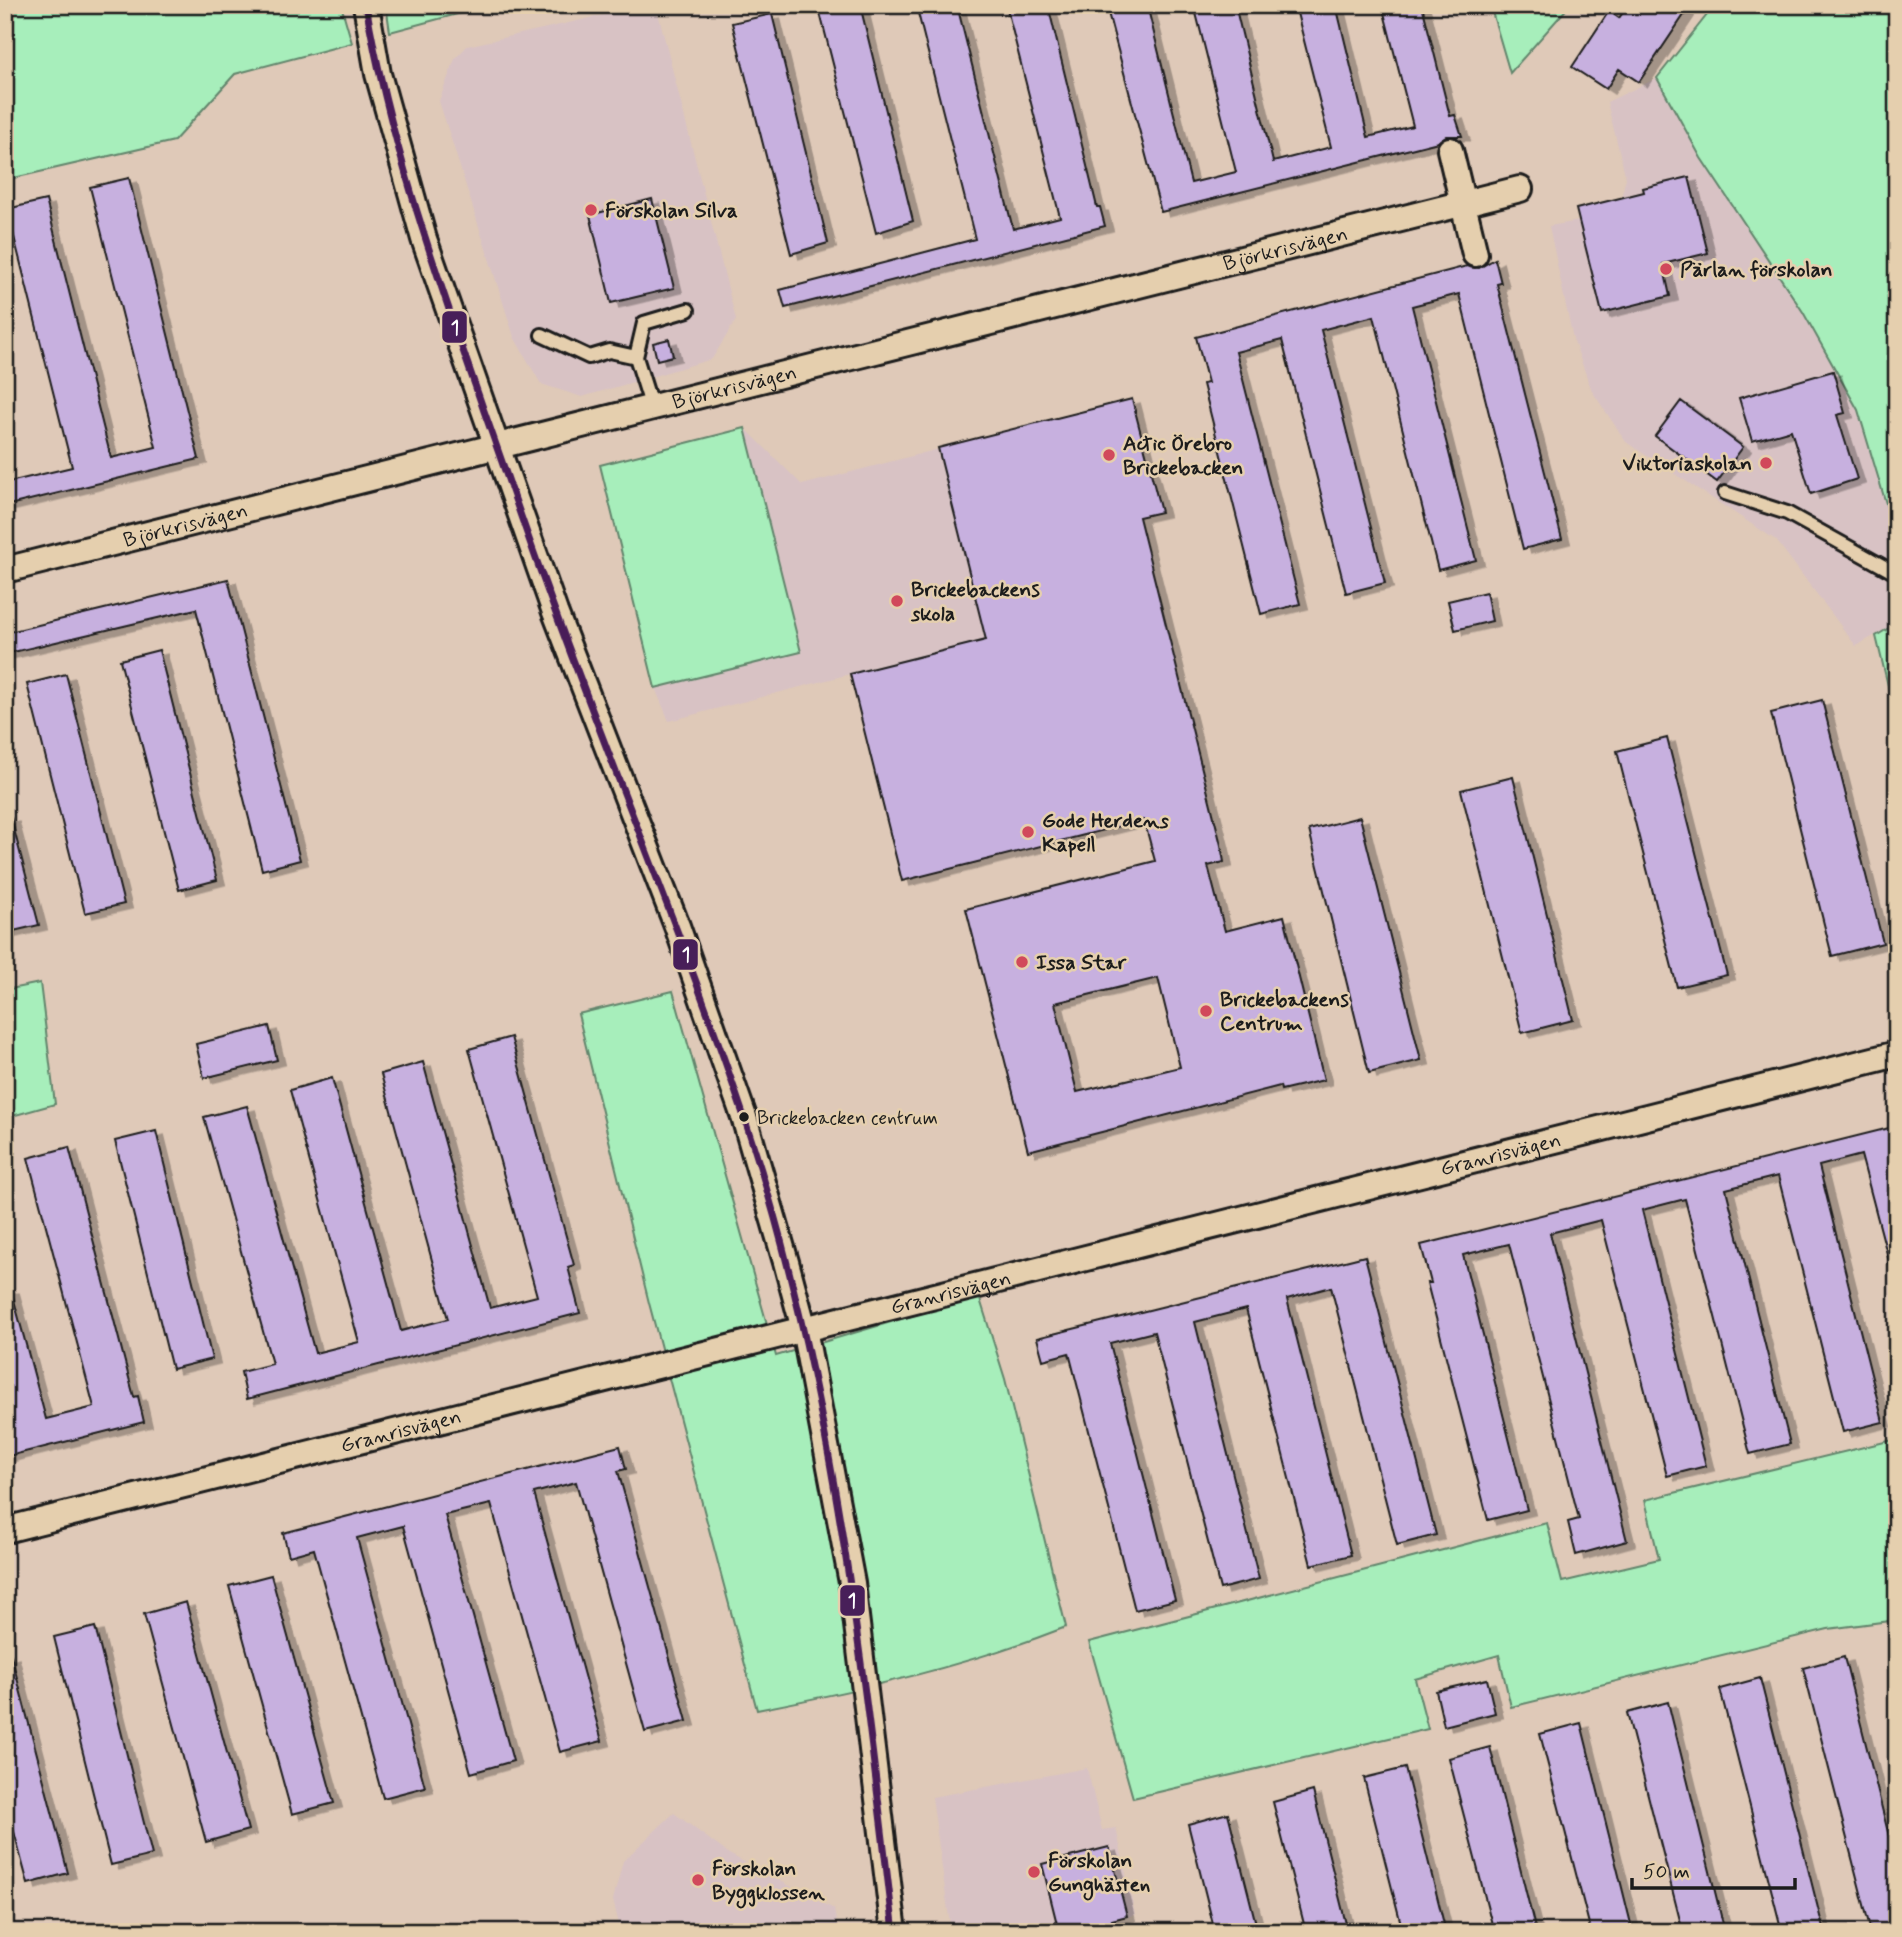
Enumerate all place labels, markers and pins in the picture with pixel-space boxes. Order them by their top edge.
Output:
place label: Förskolan Silva [605,197,738,225]
marker: Förskolan Silva [583,202,599,218]
place label: Pärlan förskolan [1680,256,1833,284]
marker: Pärlan förskolan [1658,261,1674,277]
place label: Actic Örebro Brickebacken [1123,430,1243,482]
marker: Actic Örebro Brickebacken [1101,447,1117,463]
place label: Viktoriaskolan [1622,450,1752,478]
marker: Viktoriaskolan [1758,455,1774,471]
place label: Brickebackens skola [910,576,1040,628]
marker: Brickebackens skola [889,593,905,609]
place label: Gode Herdens Kapell [1042,807,1170,859]
marker: Gode Herdens Kapell [1020,824,1036,840]
place label: Issa Star [1036,949,1127,977]
marker: Issa Star [1014,954,1030,970]
place label: Brickebackens Centrum [1220,986,1349,1038]
marker: Brickebackens Centrum [1198,1003,1214,1019]
place label: Brickebacken centrum [757,1106,938,1131]
marker: Brickebacken centrum [737,1110,751,1124]
place label: Förskolan Gunghästen [1048,1847,1150,1901]
place label: Förskolan Byggklossen [712,1855,825,1909]
marker: Förskolan Gunghästen [1026,1864,1042,1880]
marker: Förskolan Byggklossen [690,1872,706,1888]

